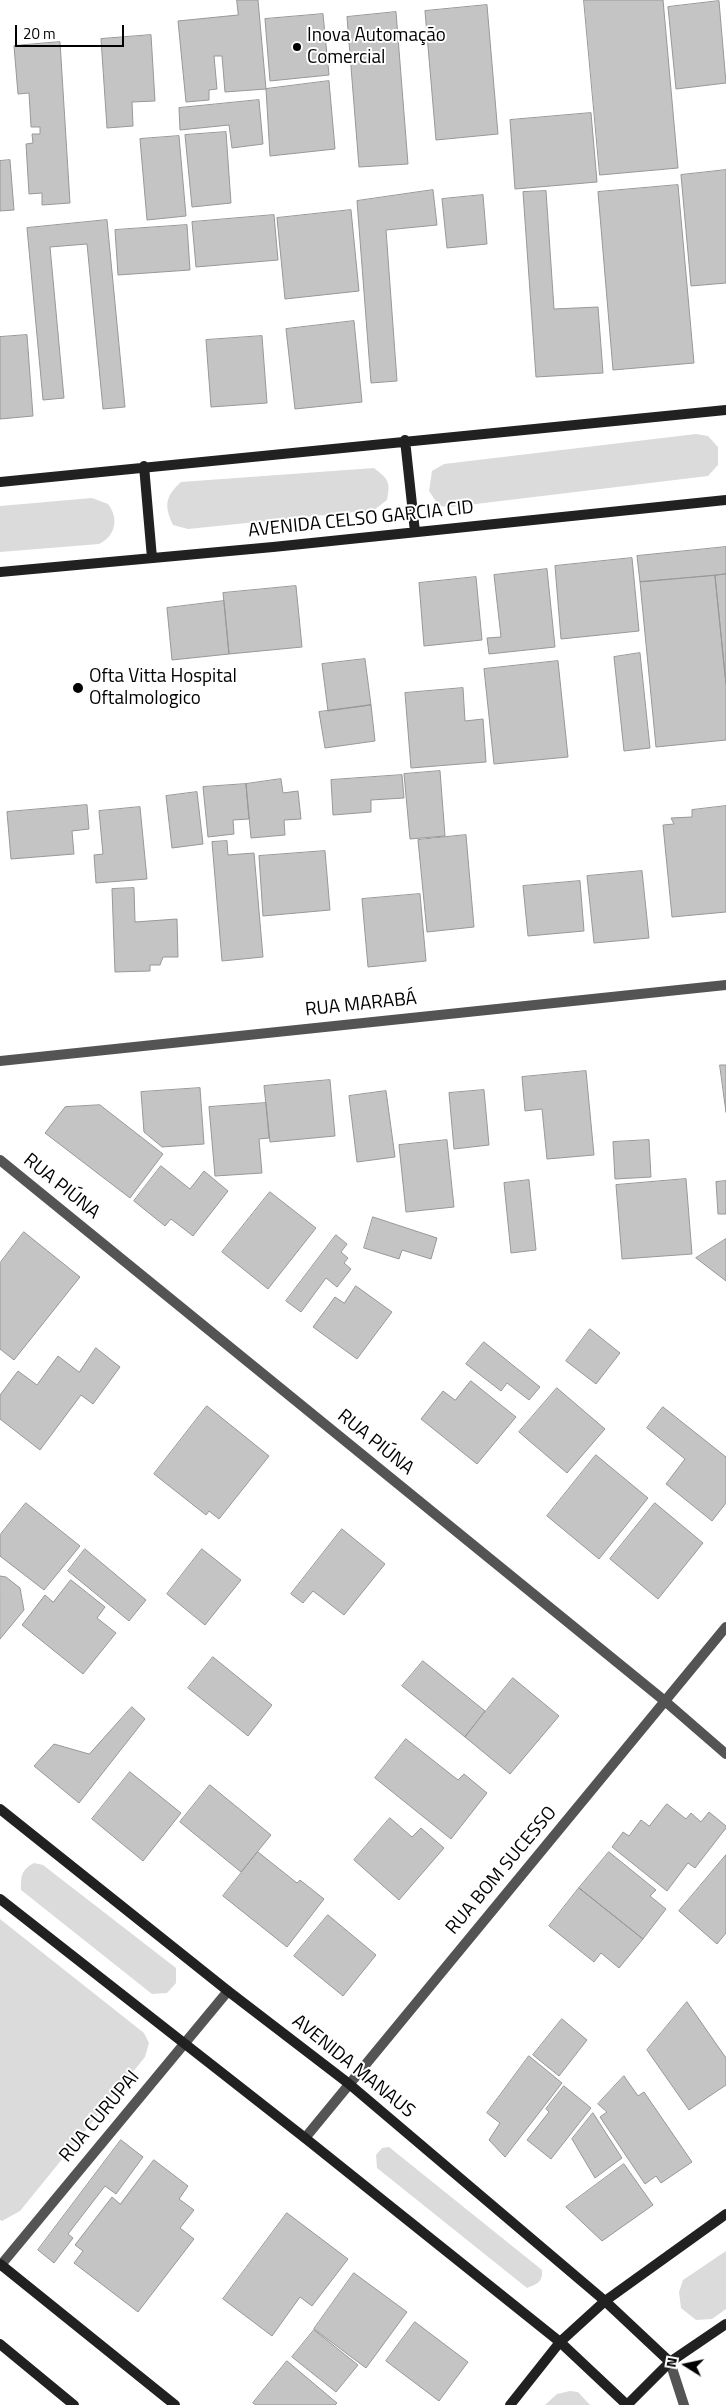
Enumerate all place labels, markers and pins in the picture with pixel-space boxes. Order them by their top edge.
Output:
place label: Inova Automação Comercial [307,25,446,69]
marker: Inova Automação Comercial [291,41,303,53]
place label: Ofta Vitta Hospital Oftalmologico [89,666,237,710]
marker: Ofta Vitta Hospital Oftalmologico [71,681,85,695]

